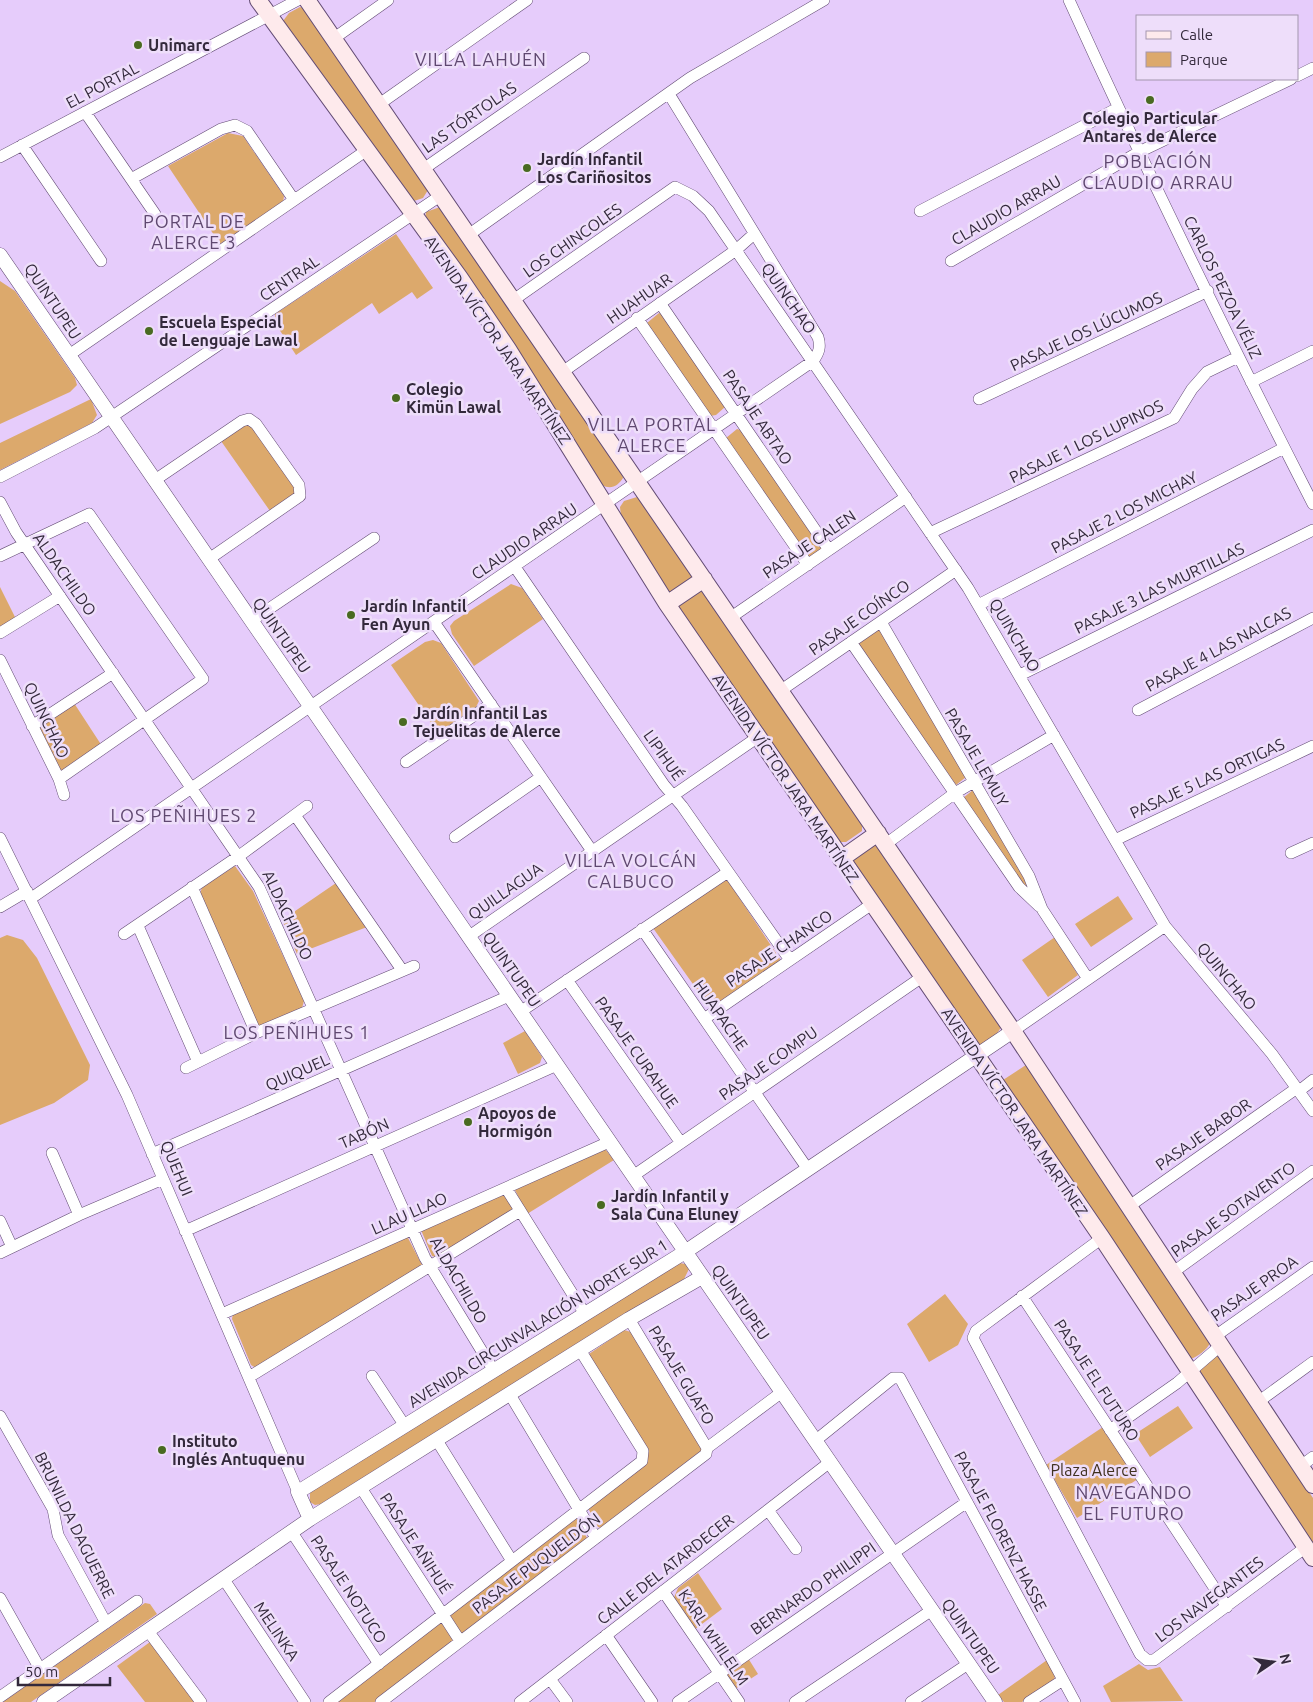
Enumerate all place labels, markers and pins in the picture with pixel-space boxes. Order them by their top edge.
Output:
place label: Unimarc [148,36,210,54]
marker: Unimarc [132,39,144,51]
marker: Colegio Particular Antares de Alerce [1144,94,1156,106]
place label: Colegio Particular Antares de Alerce [1082,109,1218,145]
place label: Jardín Infantil Los Cariñositos [537,150,652,186]
marker: Jardín Infantil Los Cariñositos [521,162,533,174]
place label: Escuela Especial de Lenguaje Lawal [159,313,298,349]
marker: Escuela Especial de Lenguaje Lawal [143,325,155,337]
place label: Colegio Kimün Lawal [406,380,501,416]
marker: Colegio Kimün Lawal [390,392,402,404]
place label: Jardín Infantil Fen Ayun [361,597,467,633]
marker: Jardín Infantil Fen Ayun [345,609,357,621]
place label: Jardín Infantil Las Tejuelitas de Alerce [413,704,561,740]
marker: Jardín Infantil Las Tejuelitas de Alerce [397,716,409,728]
place label: Apoyos de Hormigón [478,1104,556,1140]
marker: Apoyos de Hormigón [462,1116,474,1128]
place label: Jardín Infantil y Sala Cuna Eluney [611,1187,739,1223]
marker: Jardín Infantil y Sala Cuna Eluney [595,1199,607,1211]
place label: Instituto Inglés Antuquenu [172,1432,305,1468]
marker: Instituto Inglés Antuquenu [156,1444,168,1456]

